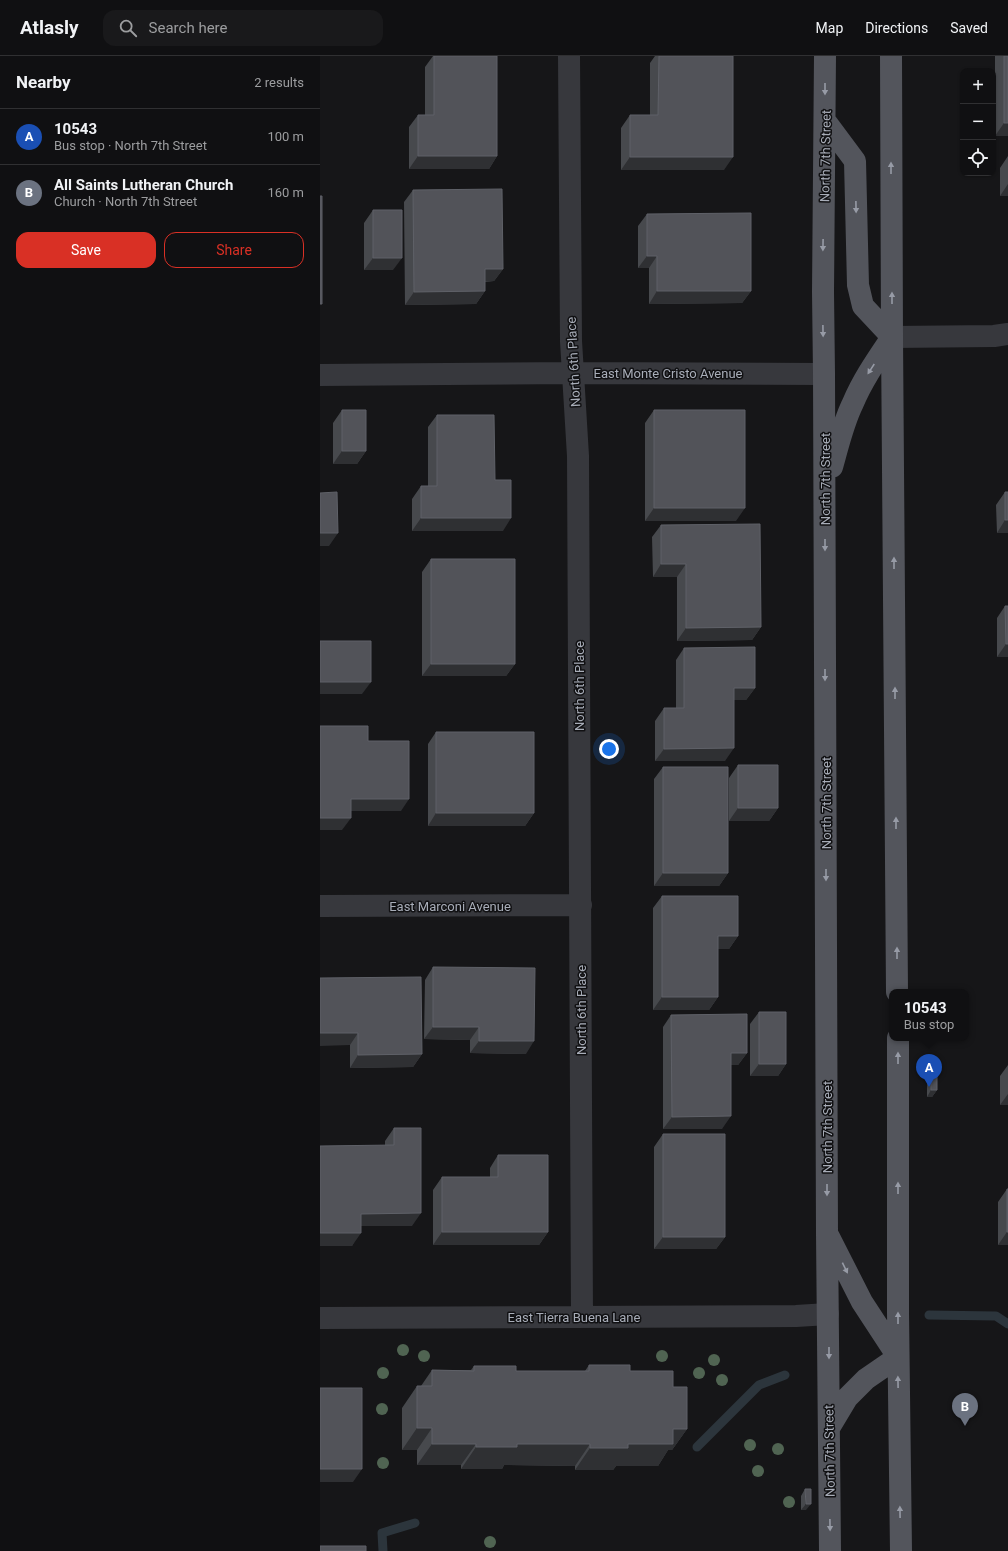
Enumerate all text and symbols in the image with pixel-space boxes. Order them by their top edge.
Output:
search box [103,10,383,46]
text: Atlasly [20,16,79,39]
icon: search [117,17,139,39]
text: Search here [149,19,228,37]
text: Map [816,20,843,36]
text: Directions [865,20,928,36]
text: Saved [950,20,988,36]
map controls [960,68,996,176]
button: + [960,68,996,104]
text: Nearby [16,72,71,92]
text: 2 results [254,75,304,90]
one-way arrow [822,83,829,95]
button: − [960,104,996,140]
street label: North 7th Street [817,110,834,202]
text: 10543 [54,120,97,138]
text: A [25,129,33,144]
text: 100 m [267,129,304,144]
text: Bus stop · North 7th Street [54,138,207,153]
button: locate [960,140,996,176]
one-way arrow [888,161,894,174]
text: All Saints Lutheran Church [54,176,233,194]
text: B [25,185,33,200]
text: 160 m [267,185,304,200]
text: Church · North 7th Street [54,194,197,209]
one-way arrow [853,201,860,213]
button: Save [16,232,156,268]
button: Share [164,232,304,268]
one-way arrow [820,239,827,251]
one-way arrow [889,291,895,304]
street label: North 6th Place [564,316,583,407]
one-way arrow [820,325,827,337]
one-way arrow [867,364,874,375]
street label: East Monte Cristo Avenue [594,366,743,381]
street label: North 7th Street [818,433,833,525]
one-way arrow [822,539,828,552]
one-way arrow [891,556,897,569]
street label: North 6th Place [572,641,587,731]
one-way arrow [822,669,829,681]
one-way arrow [892,686,898,699]
your location [599,739,619,759]
street label: North 7th Street [819,757,834,849]
one-way arrow [893,816,899,829]
one-way arrow [823,869,829,882]
street label: East Marconi Avenue [389,899,511,914]
one-way arrow [894,946,900,959]
street label: North 6th Place [574,965,589,1055]
popup [889,989,969,1041]
text: 10543 [904,999,947,1017]
text: Bus stop [904,1017,954,1032]
one-way arrow [895,1051,901,1064]
pin: A [916,1054,942,1087]
street label: North 7th Street [820,1081,835,1173]
one-way arrow [895,1181,901,1194]
one-way arrow [824,1184,830,1197]
one-way arrow [842,1262,848,1274]
street label: East Tierra Buena Lane [508,1310,641,1325]
one-way arrow [895,1311,901,1324]
one-way arrow [825,1347,832,1359]
one-way arrow [895,1375,901,1388]
pin: B [952,1393,978,1426]
street label: North 7th Street [821,1405,838,1497]
one-way arrow [897,1505,903,1518]
one-way arrow [827,1519,833,1532]

